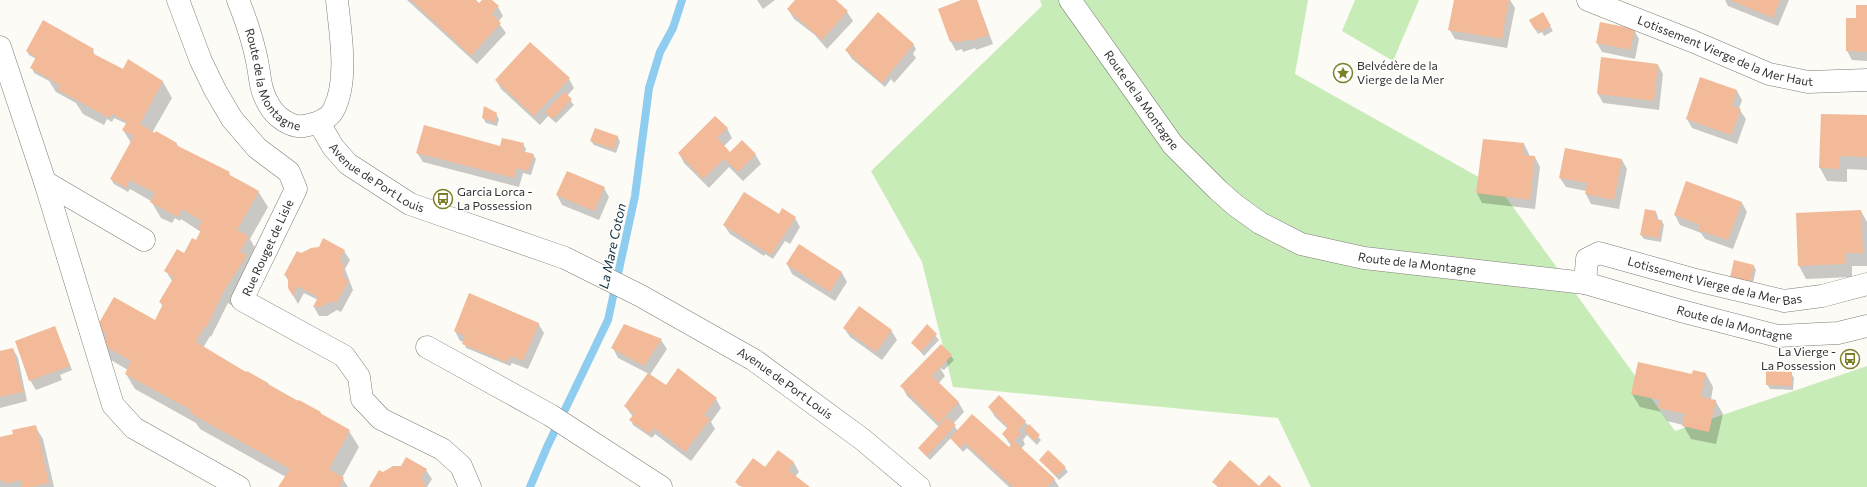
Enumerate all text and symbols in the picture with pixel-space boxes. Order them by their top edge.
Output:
street label: Lotissement Vierge de la Mer Haut [1636,12,1813,88]
street label: Route de la Montagne [243,26,302,132]
street label: Route de la Montagne [1102,47,1182,152]
place label: Belvédère de la Vierge de la Mer [1357,58,1444,86]
place icon: Belvédère de la Vierge de la Mer [1332,62,1354,84]
street label: Avenue de Port Louis [327,140,426,214]
place label: Garcia Lorca - La Possession [457,184,532,212]
bus stop icon: Garcia Lorca - La Possession [432,188,454,210]
street label: Rue Rouget de Lisle [239,197,296,298]
water label: La Mare Coton [595,202,629,290]
street label: Route de la Montagne [1357,249,1477,277]
street label: Lotissement Vierge de la Mer Bas [1626,253,1803,307]
street label: Route de la Montagne [1675,302,1793,342]
street label: Avenue de Port Louis [735,344,836,421]
place label: La Vierge - La Possession [1761,344,1836,372]
bus stop icon: La Vierge - La Possession [1839,348,1861,370]

